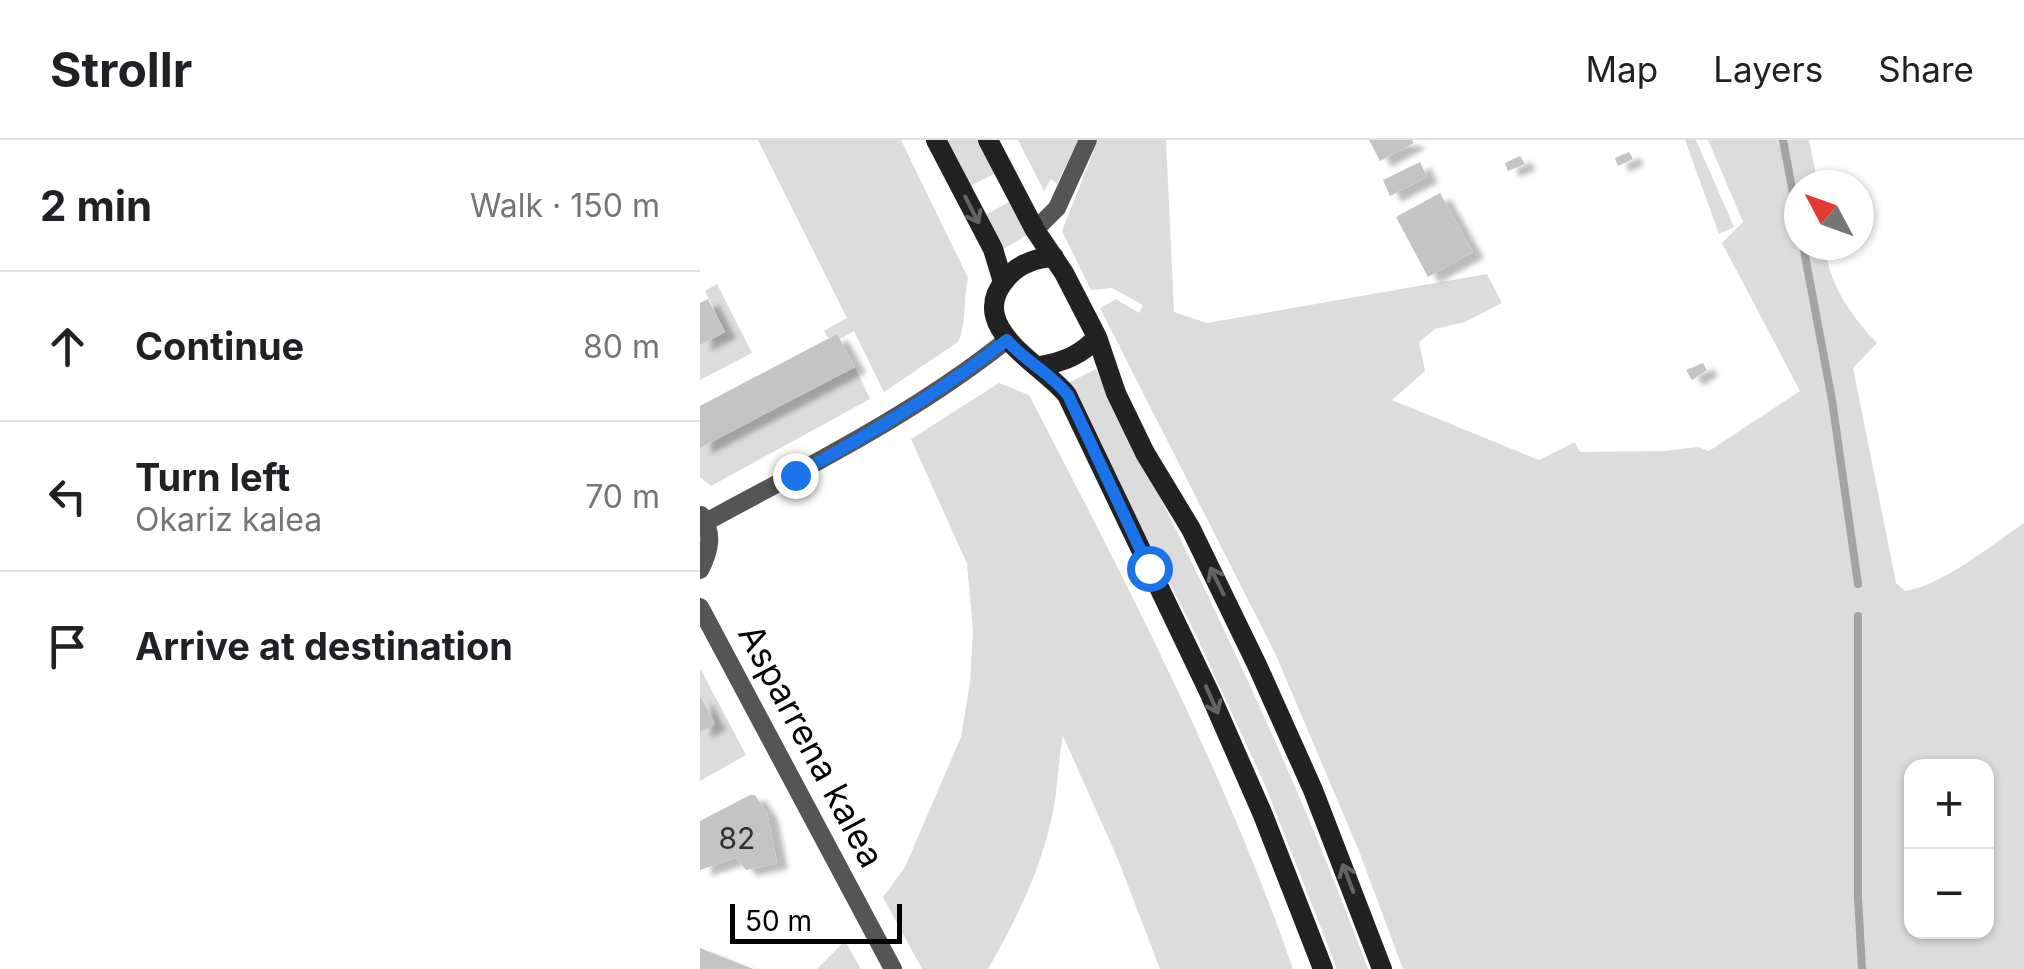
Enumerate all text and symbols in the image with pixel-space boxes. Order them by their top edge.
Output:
text: Strollr [50,40,192,99]
text: Map [1586,48,1658,90]
text: Layers [1713,48,1823,90]
text: Share [1878,48,1974,90]
north arrow [1784,170,1874,260]
text: 2 min [40,180,152,231]
text: Walk · 150 m [470,186,660,225]
one-way arrow [963,195,982,225]
icon: ahead [40,319,95,374]
text: Continue [135,323,304,369]
text: 80 m [583,327,660,366]
route end [773,453,819,499]
text: Turn left [135,454,290,500]
icon: left [40,469,95,524]
text: 70 m [585,477,660,516]
text: Okariz kalea [135,500,322,539]
route start [1127,546,1173,592]
one-way arrow [1206,566,1225,596]
street label: Asparrena kalea [730,617,893,874]
icon: arrive [40,619,95,674]
text: Arrive at destination [135,623,513,669]
one-way arrow [1204,684,1223,714]
map controls [1904,759,1994,939]
button: + [1904,759,1994,849]
house number: 82 [719,820,755,856]
button: − [1904,849,1994,939]
one-way arrow [1337,863,1355,893]
scale bar [730,899,902,944]
text: 50 m [745,904,812,938]

